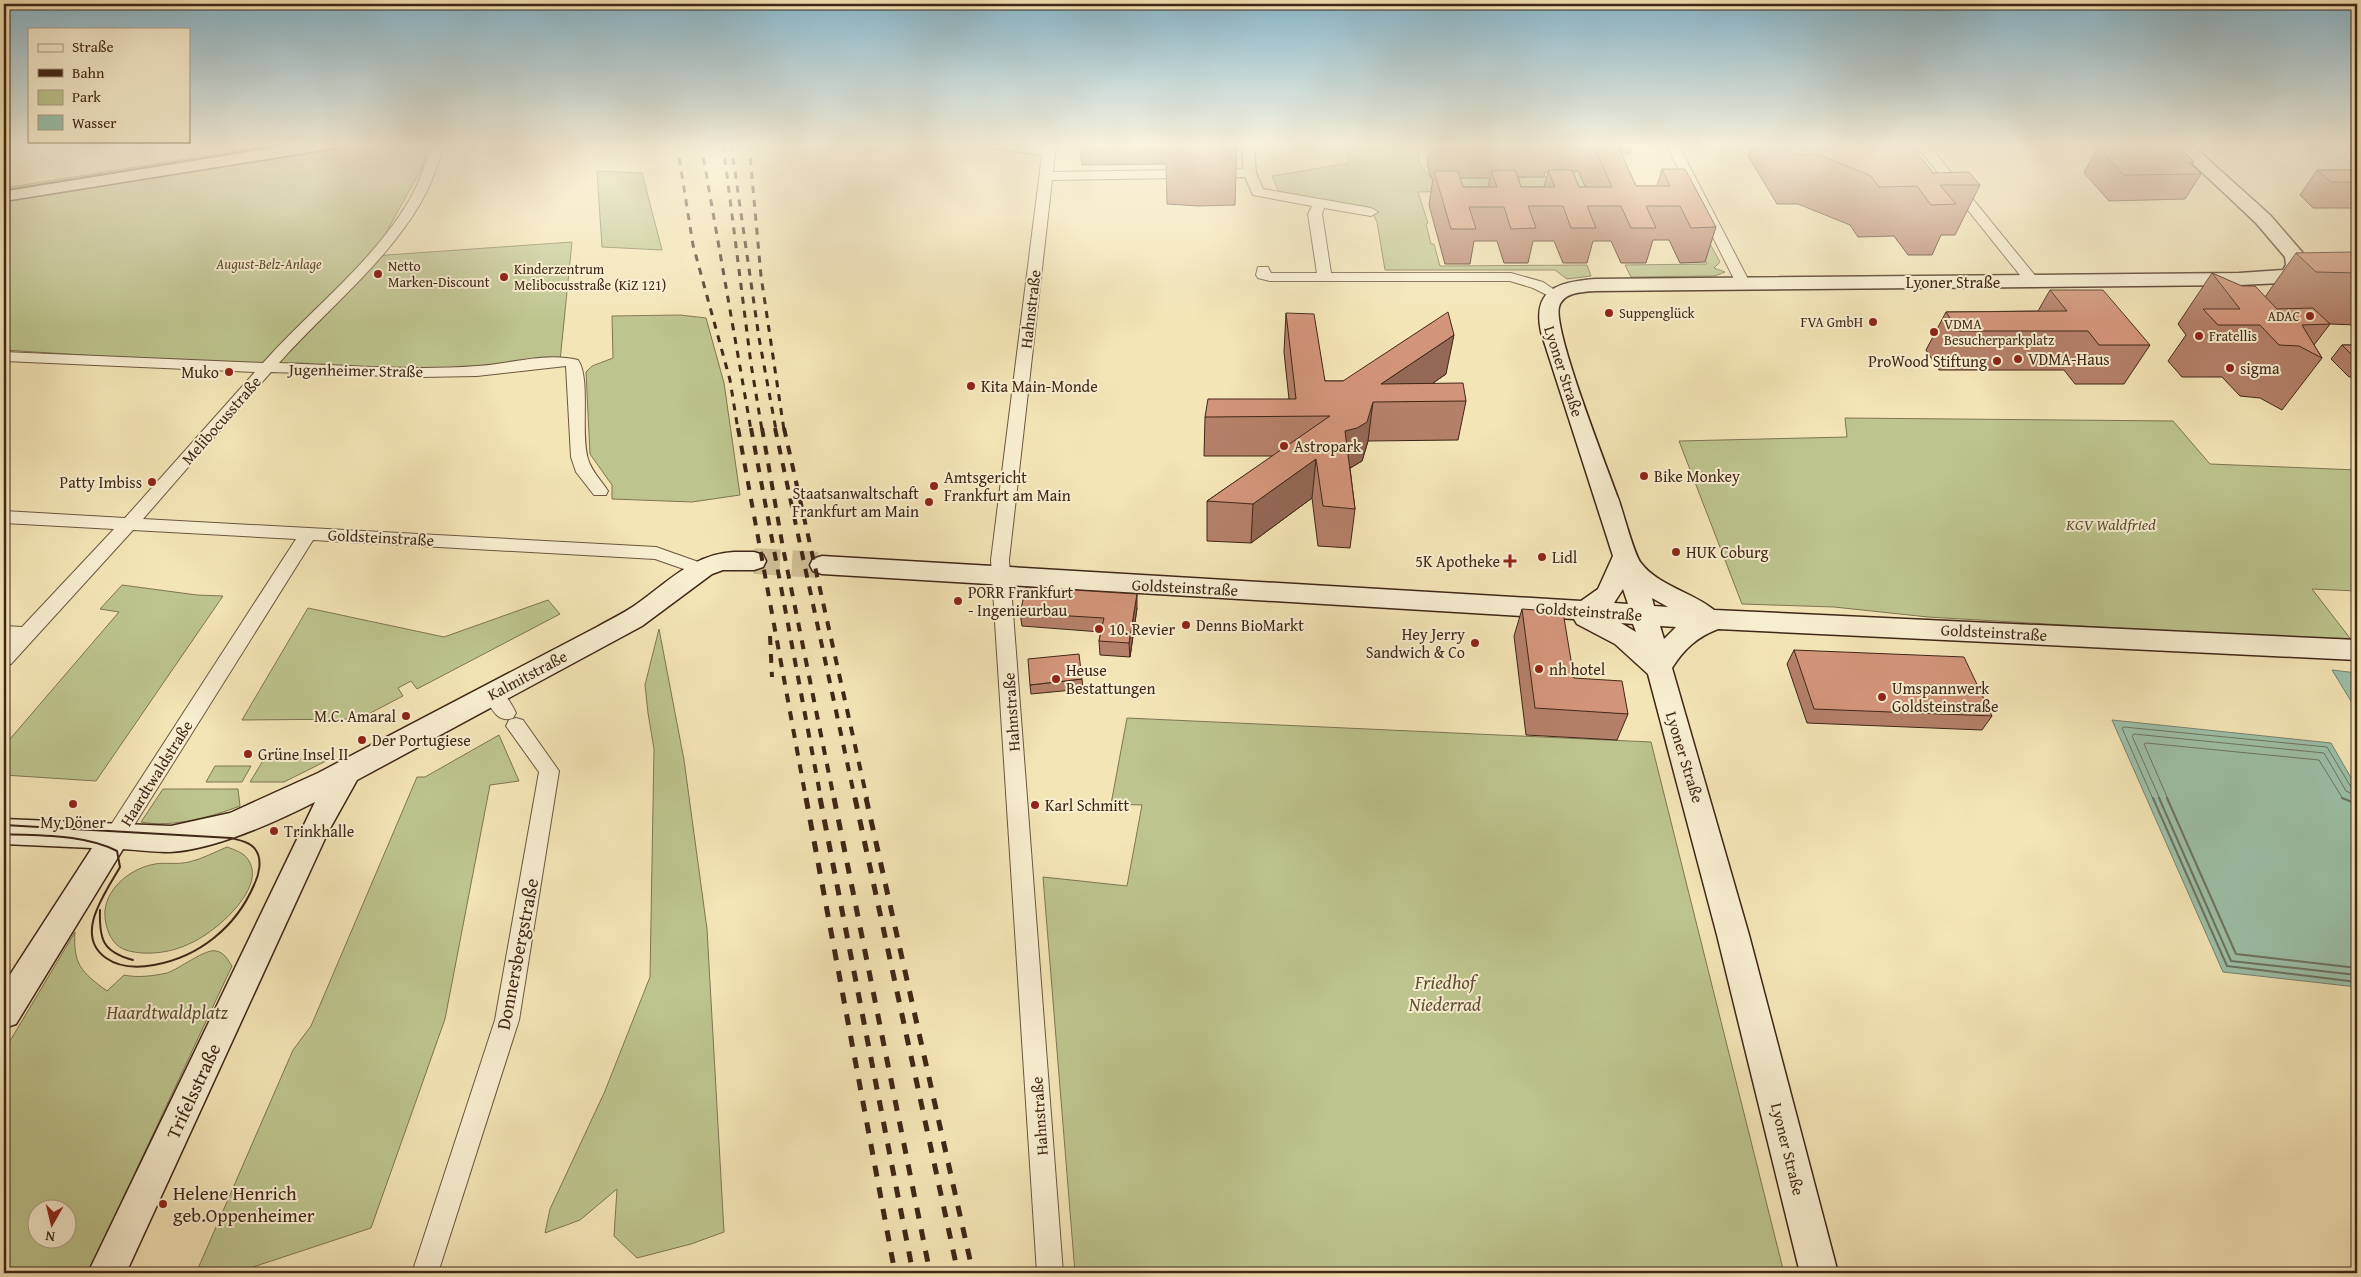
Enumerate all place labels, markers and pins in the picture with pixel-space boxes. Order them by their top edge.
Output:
place label: Netto Marken-Discount [388,256,490,292]
place label: Kinderzentrum Melibocusstraße (KiZ 121) [514,259,666,295]
marker: Netto Marken-Discount [372,268,384,280]
marker: Kinderzentrum Melibocusstraße (KiZ 121) [498,271,510,283]
place label: Suppenglück [1619,303,1695,323]
place label: ADAC [2268,306,2300,326]
marker: Suppenglück [1603,307,1615,319]
marker: ADAC [2304,310,2316,322]
place label: FVA GmbH [1801,312,1863,332]
place label: VDMA Besucherparkplatz [1944,314,2054,350]
marker: FVA GmbH [1867,316,1879,328]
marker: VDMA Besucherparkplatz [1928,326,1940,338]
place label: Fratellis [2209,326,2257,346]
marker: Fratellis [2193,330,2205,342]
place label: VDMA-Haus [2028,347,2110,371]
place label: ProWood Stiftung [1868,349,1987,373]
marker: VDMA-Haus [2012,353,2024,365]
marker: ProWood Stiftung [1991,355,2003,367]
place label: sigma [2240,356,2280,380]
place label: Muko [181,360,219,384]
marker: sigma [2224,362,2236,374]
marker: Muko [223,366,235,378]
place label: Kita Main-Monde [981,374,1098,398]
marker: Kita Main-Monde [965,380,977,392]
place label: Astropark [1294,434,1362,458]
marker: Astropark [1278,440,1290,452]
place label: Bike Monkey [1654,464,1740,488]
place label: Amtsgericht Frankfurt am Main [944,465,1071,507]
place label: Patty Imbiss [60,470,142,494]
marker: Bike Monkey [1638,470,1650,482]
marker: Patty Imbiss [146,476,158,488]
marker: Amtsgericht Frankfurt am Main [928,480,940,492]
place label: Staatsanwaltschaft Frankfurt am Main [792,481,919,523]
marker: Staatsanwaltschaft Frankfurt am Main [923,496,935,508]
place label: HUK Coburg [1686,540,1769,564]
place label: Lidl [1552,545,1578,569]
marker: HUK Coburg [1670,546,1682,558]
place label: 5K Apotheke [1415,549,1500,573]
marker: Lidl [1536,551,1548,563]
marker: 5K Apotheke [1504,555,1516,567]
place label: PORR Frankfurt - Ingenieurbau [968,580,1074,622]
marker: PORR Frankfurt - Ingenieurbau [952,595,964,607]
place label: Denns BioMarkt [1196,613,1304,637]
place label: 10. Revier [1109,617,1176,641]
marker: Denns BioMarkt [1180,619,1192,631]
place label: Hey Jerry Sandwich & Co [1366,622,1465,664]
marker: 10. Revier [1093,623,1105,635]
marker: Hey Jerry Sandwich & Co [1469,637,1481,649]
place label: nh hotel [1549,657,1606,681]
place label: Heuse Bestattungen [1066,658,1156,700]
marker: nh hotel [1533,663,1545,675]
marker: Heuse Bestattungen [1050,673,1062,685]
place label: Umspannwerk Goldsteinstraße [1892,676,1999,718]
marker: Umspannwerk Goldsteinstraße [1876,691,1888,703]
place label: M.C. Amaral [314,704,397,728]
marker: M.C. Amaral [400,710,412,722]
place label: Der Portugiese [372,728,471,752]
marker: Der Portugiese [356,734,368,746]
place label: Grüne Insel II [258,742,348,766]
marker: Grüne Insel II [242,748,254,760]
place label: Karl Schmitt [1045,793,1130,817]
marker: My Döner [67,798,79,810]
marker: Karl Schmitt [1029,799,1041,811]
place label: My Döner [40,810,106,834]
place label: Trinkhalle [284,819,354,843]
marker: Trinkhalle [268,825,280,837]
place label: Helene Henrich geb.Oppenheimer [173,1179,315,1229]
marker: Helene Henrich geb.Oppenheimer [157,1198,169,1210]

